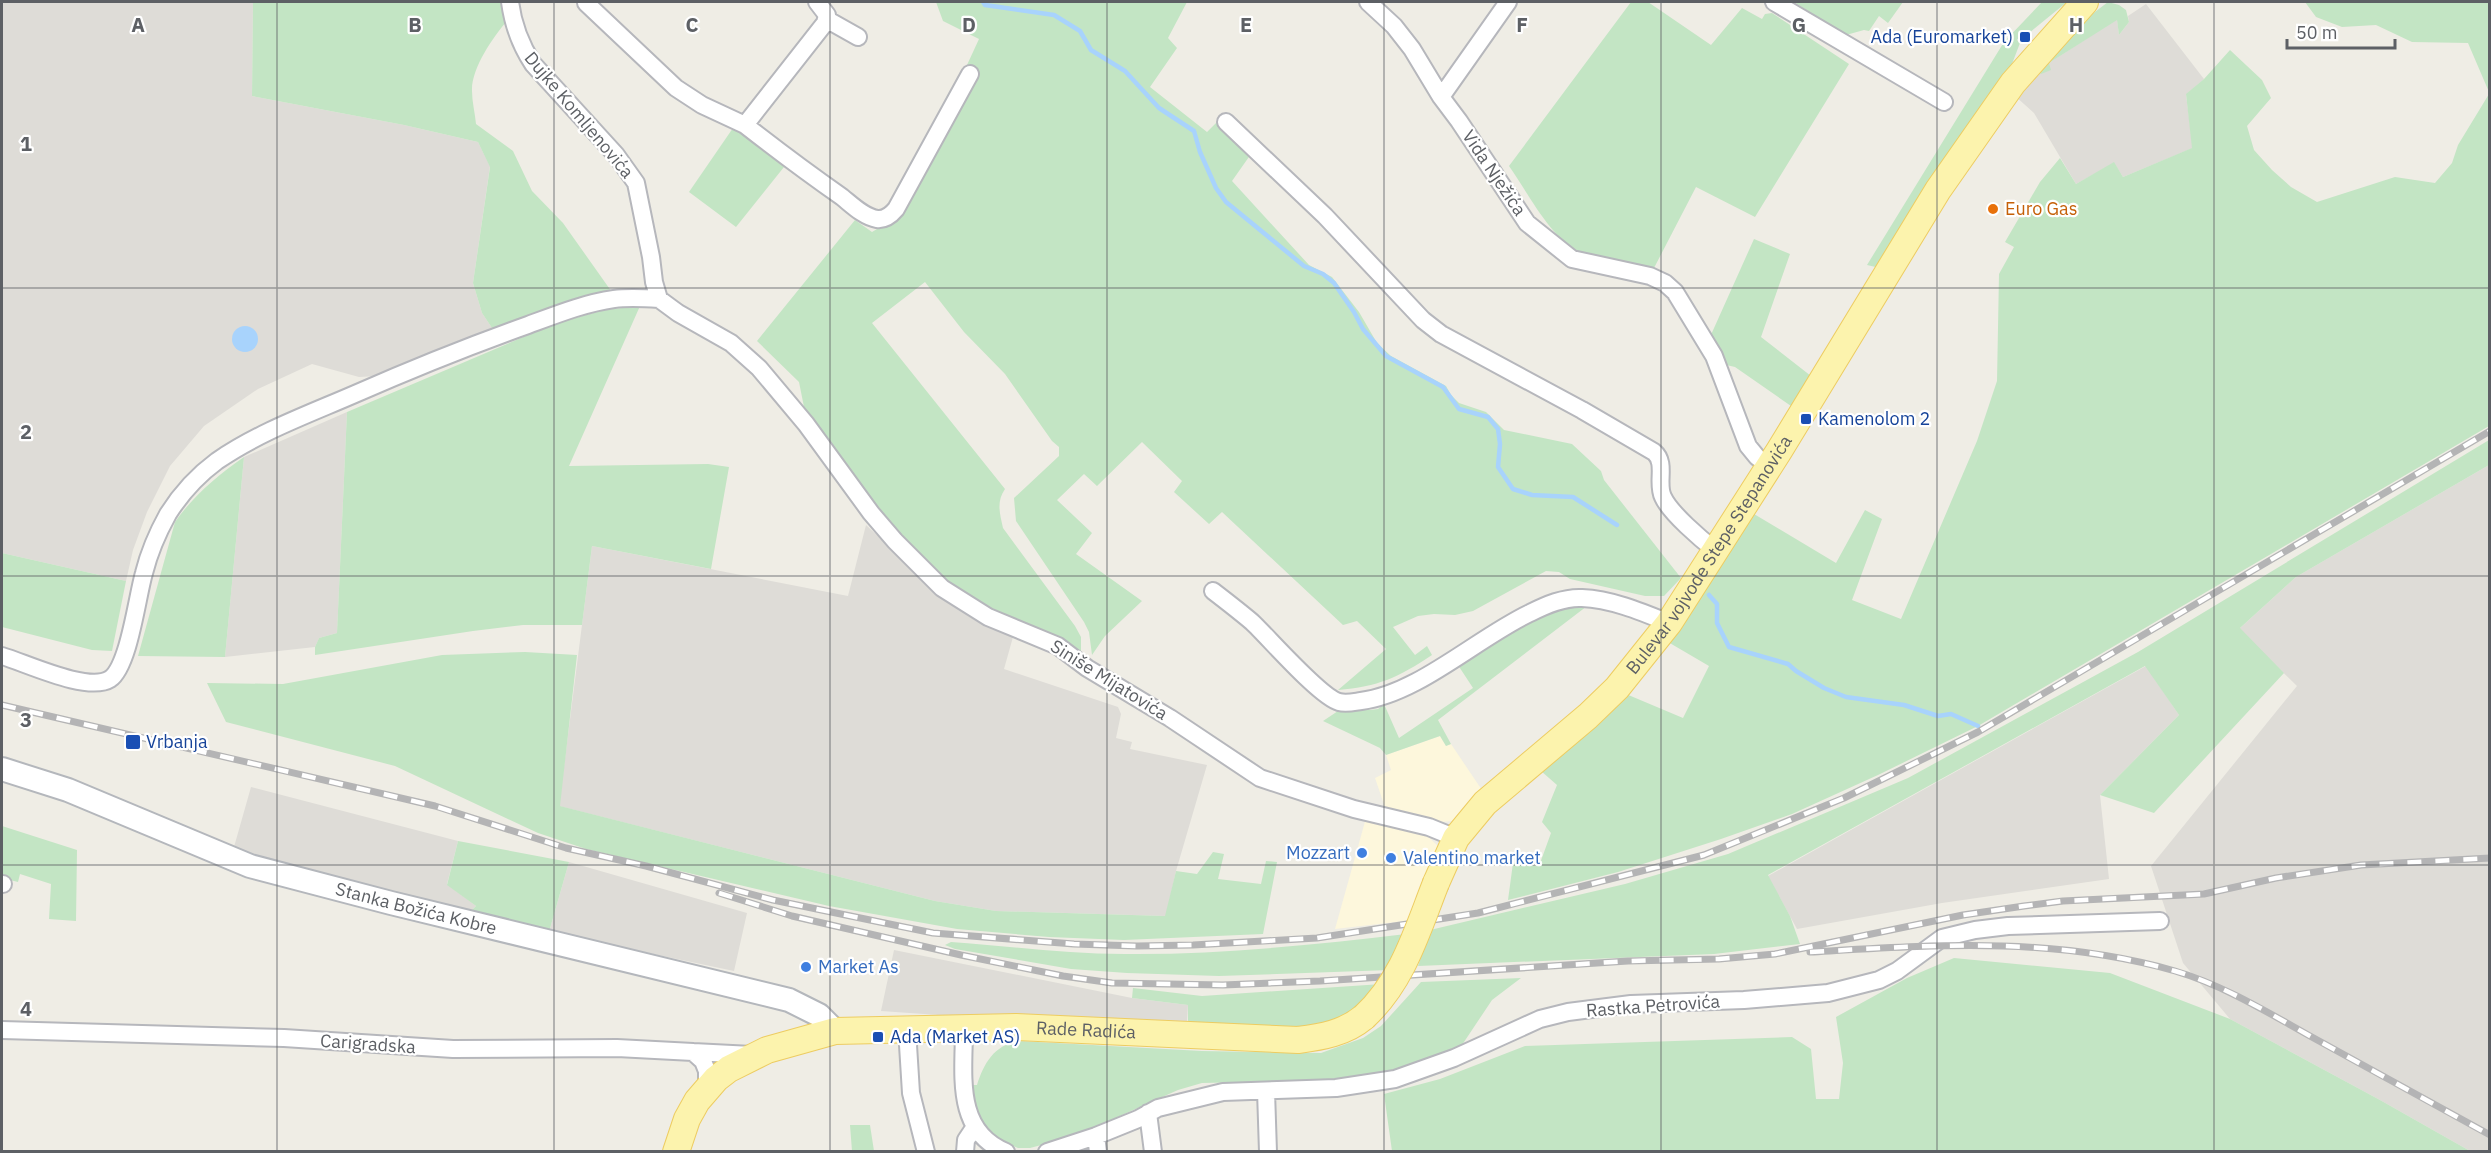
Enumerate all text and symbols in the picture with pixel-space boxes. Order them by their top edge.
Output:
text: A [131,11,145,38]
text: B [408,11,422,38]
text: C [685,11,699,38]
text: D [962,11,976,38]
text: E [1240,11,1252,38]
text: F [1516,11,1528,38]
text: G [1792,11,1806,38]
text: H [2069,11,2083,38]
scale bar [2287,12,2395,50]
text: 50 m [2296,21,2338,44]
place label: Ada (Euromarket) [1870,25,2013,48]
marker: Ada (Euromarket) [2018,30,2032,44]
street label: Dujke Komljenovića [520,47,639,183]
street label: Vida Nježića [1457,126,1532,220]
text: 1 [20,130,32,157]
place label: Euro Gas [2005,197,2077,220]
marker: Euro Gas [1986,202,2000,216]
place label: Kamenolom 2 [1818,407,1930,430]
marker: Kamenolom 2 [1799,412,1813,426]
text: 2 [20,418,32,445]
street label: Bulevar vojvode Stepe Stepanovića [1621,431,1797,679]
street label: Siniše Mijatovića [1046,634,1173,725]
text: 3 [20,706,32,733]
place label: Vrbanja [146,730,208,753]
marker: Vrbanja [124,733,142,751]
place label: Mozzart [1286,841,1350,864]
marker: Mozzart [1355,846,1369,860]
place label: Valentino market [1403,846,1541,869]
marker: Valentino market [1384,851,1398,865]
street label: Stanka Božića Kobre [333,877,499,939]
place label: Market As [818,955,899,978]
marker: Market As [799,960,813,974]
street label: Rastka Petrovića [1585,989,1721,1022]
text: 4 [20,995,32,1022]
street label: Rade Radića [1035,1016,1137,1044]
place label: Ada (Market AS) [890,1025,1020,1048]
street label: Carigradska [319,1029,417,1058]
marker: Ada (Market AS) [871,1030,885,1044]

